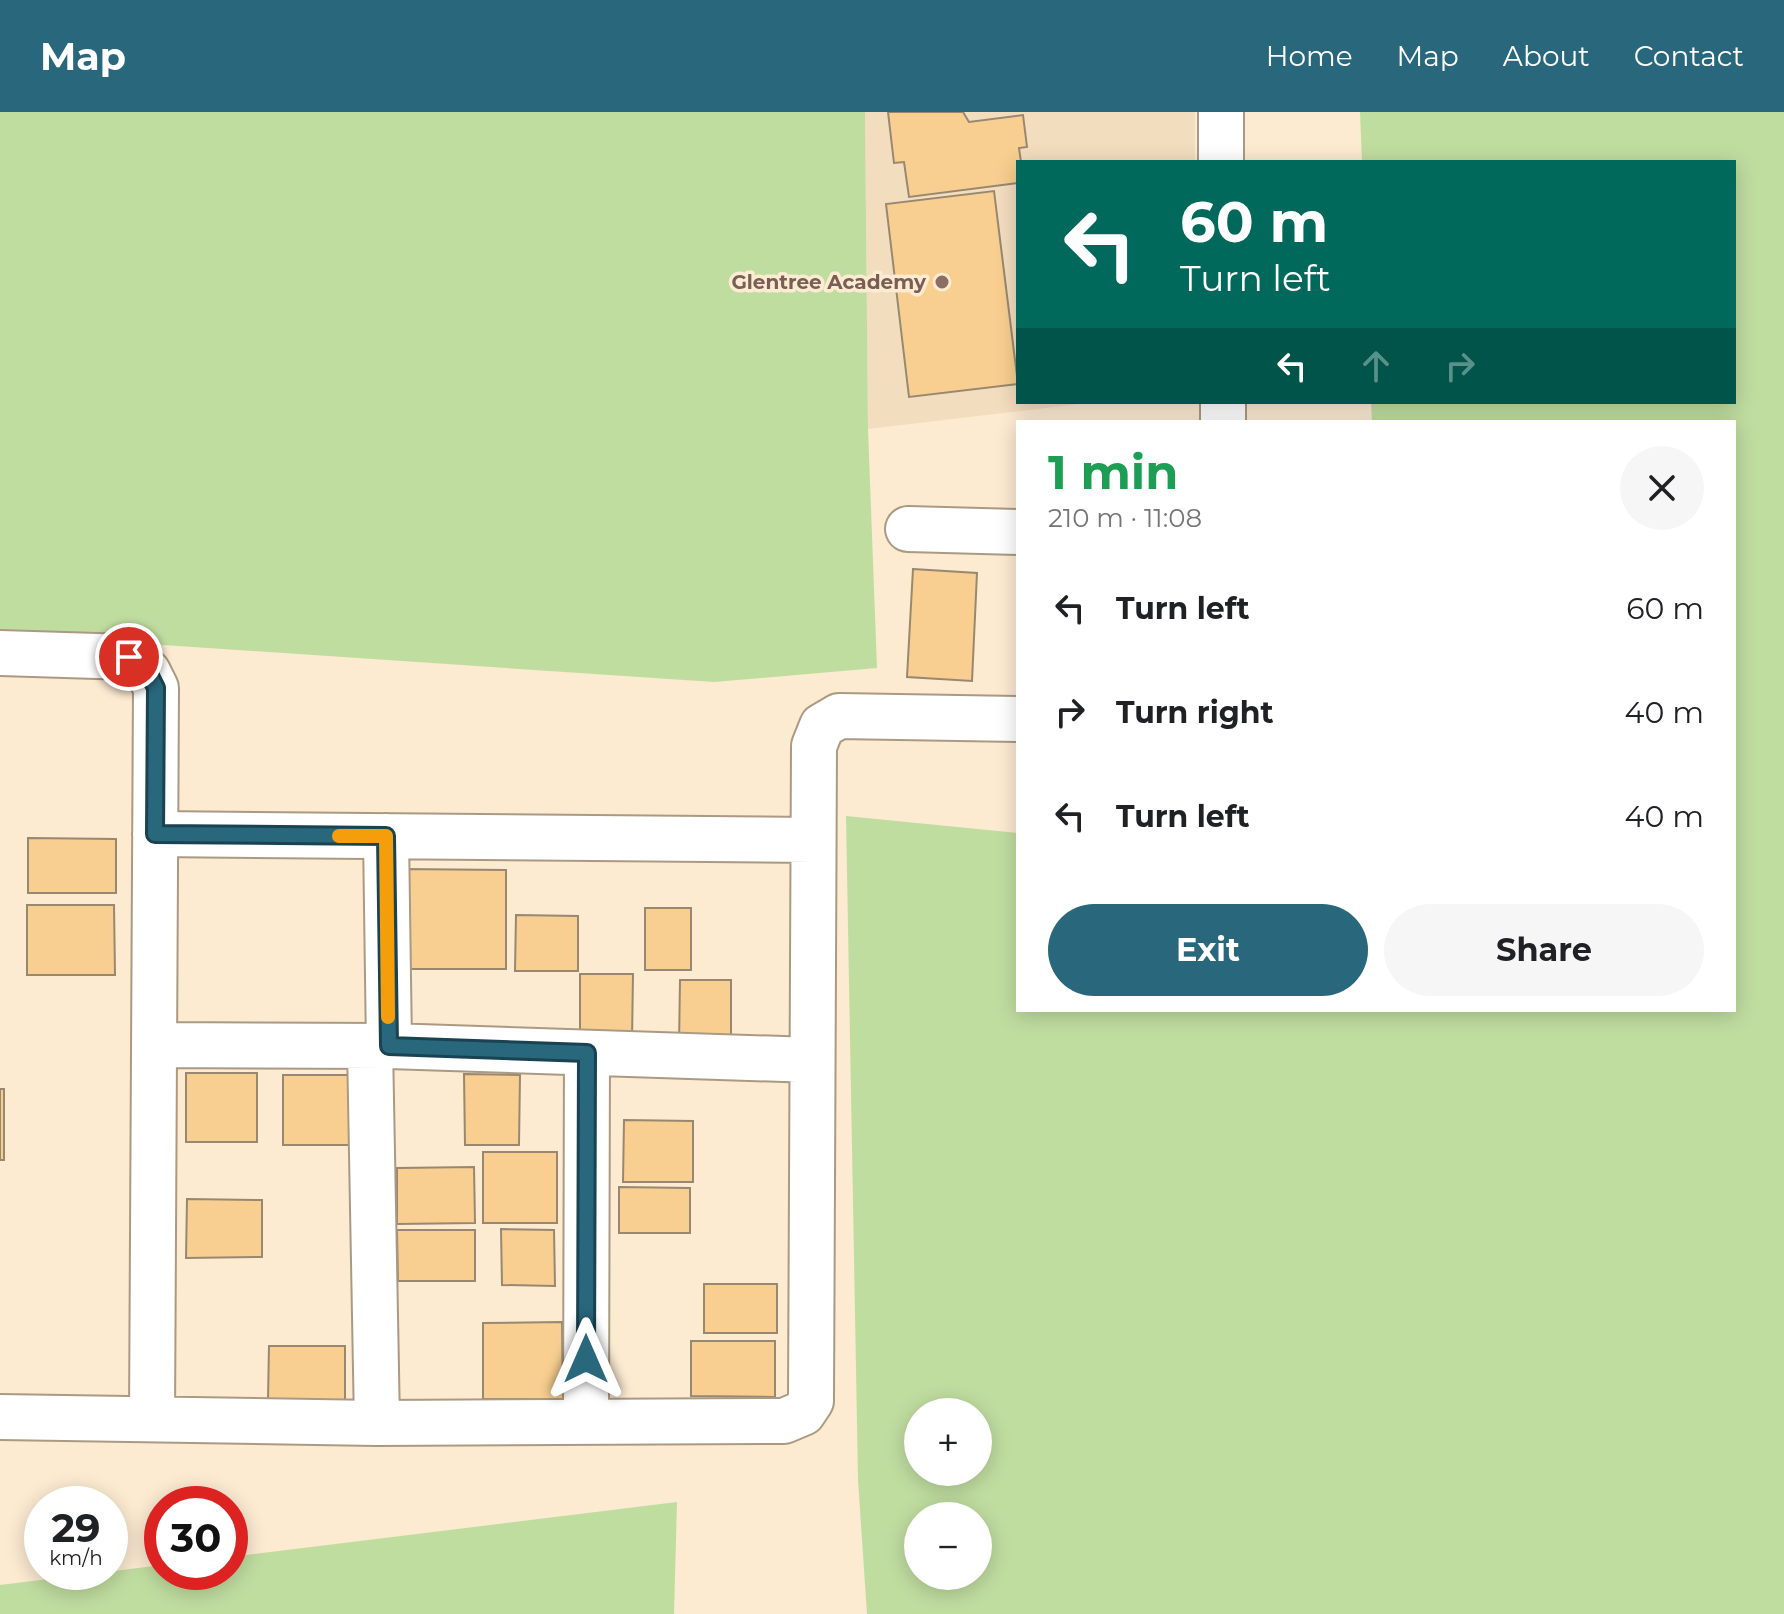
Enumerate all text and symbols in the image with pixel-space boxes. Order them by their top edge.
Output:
text: Map [40,33,126,80]
text: Home [1266,39,1353,73]
text: Map [1397,39,1459,73]
text: About [1503,39,1590,73]
text: Contact [1634,39,1744,73]
text: 60 m [1180,188,1328,256]
icon: left [1048,192,1152,296]
text: Turn left [1180,256,1331,300]
place label: Glentree Academy [731,270,927,294]
marker: Glentree Academy [933,273,951,291]
icon: left [1270,344,1314,388]
icon: ahead [1354,344,1398,388]
icon: right [1438,344,1482,388]
text: 1 min [1048,443,1178,501]
button: close [1620,446,1704,530]
text: 210 m · 11:08 [1048,502,1202,534]
icon: left [1048,586,1092,630]
text: Turn left [1116,590,1249,627]
text: 60 m [1626,590,1704,627]
pin [95,623,163,691]
icon: arrive [107,635,151,679]
icon: right [1048,690,1092,734]
text: Turn right [1116,694,1273,731]
text: 40 m [1625,694,1704,731]
icon: left [1048,794,1092,838]
text: Turn left [1116,798,1249,835]
text: 40 m [1625,798,1704,835]
button: Exit [1048,904,1368,996]
button: Share [1384,904,1704,996]
position arrow [544,1317,628,1401]
map controls [904,1398,992,1590]
button: + [904,1398,992,1486]
speed limit sign: 30 [144,1486,248,1590]
button: − [904,1502,992,1590]
text: 29 [51,1503,101,1552]
text: km/h [49,1546,103,1570]

